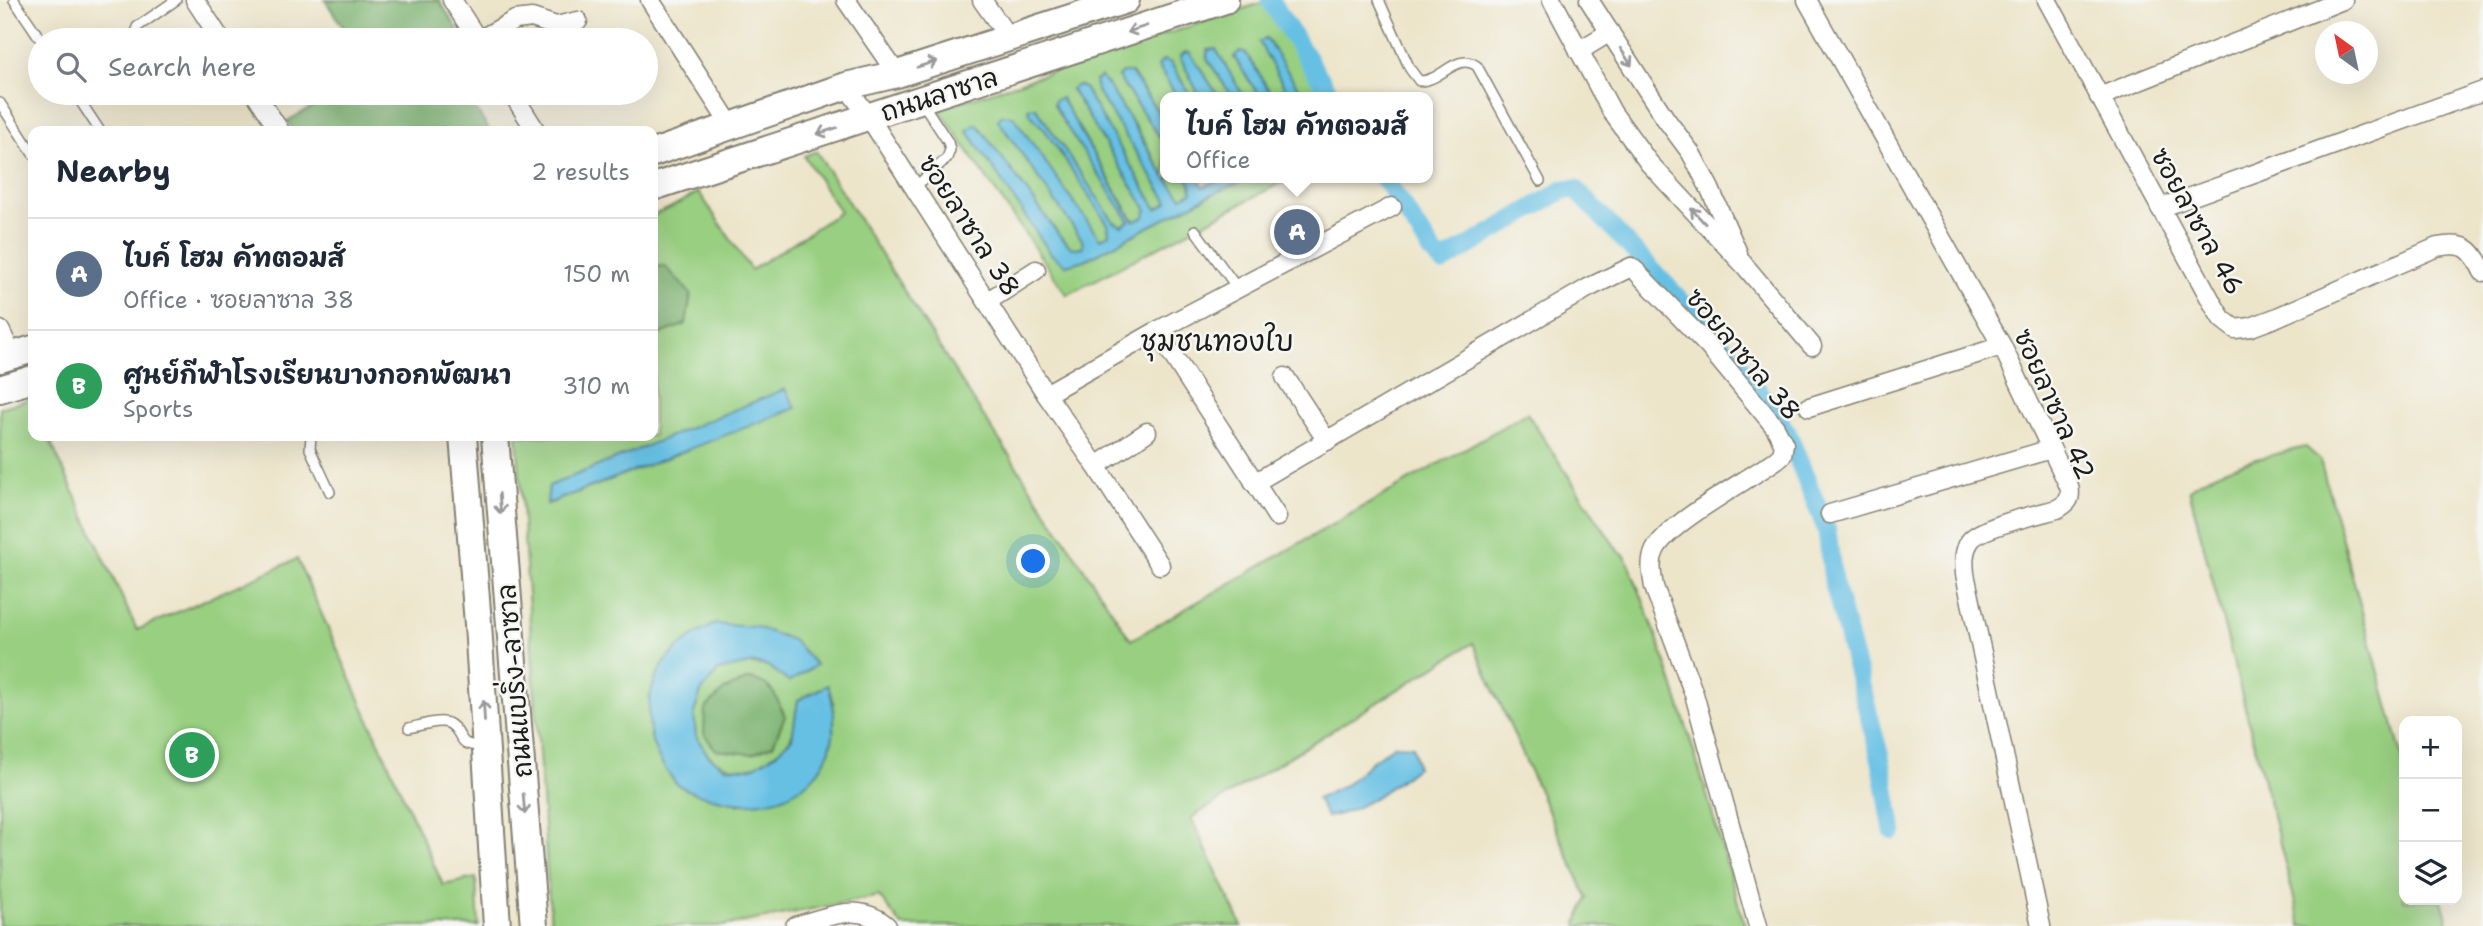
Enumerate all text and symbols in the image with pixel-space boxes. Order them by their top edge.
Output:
north arrow [2315,21,2378,84]
one-way arrow [1126,24,1148,36]
search box [28,28,658,105]
one-way arrow [1620,47,1634,67]
icon: search [52,48,90,86]
text: Search here [108,49,257,84]
one-way arrow [916,57,938,69]
street label: ถนนลาซาล [876,59,1002,129]
popup [1160,92,1433,183]
text: ไบค์ โฮม คัทตอมส์ [1186,108,1407,143]
one-way arrow [817,125,839,138]
street label: ซอยลาซาล 46 [2143,141,2253,301]
text: Office [1186,145,1251,175]
street label: ซอยลาซาล 38 [911,147,1029,303]
text: Nearby [56,151,171,192]
text: 2 results [531,157,630,187]
pin: A [1274,206,1320,258]
one-way arrow [1690,208,1707,225]
text: ไบค์ โฮม คัทตอมส์ [123,240,344,275]
text: A [70,259,88,289]
text: 150 m [563,259,630,289]
street label: ซอยลาซาล 38 [1678,280,1810,428]
text: Office · ซอยลาซาล 38 [123,285,354,315]
district label: ชุมชนทองใบ [1140,322,1294,362]
street label: ซอยลาซาล 42 [2006,323,2104,485]
text: ศูนย์กีฬาโรงเรียนบางกอกพัฒนา [123,357,511,392]
text: B [72,371,86,401]
text: 310 m [562,371,630,401]
text: Sports [123,394,194,424]
one-way arrow [494,492,507,515]
your location [1016,544,1050,578]
street label: ถนนแบริ่ง-ลาซาล [483,583,540,780]
one-way arrow [477,700,490,723]
map controls [2399,716,2462,905]
button: + [2399,716,2462,779]
pin: B [169,729,215,781]
button: − [2399,779,2462,842]
one-way arrow [518,792,531,815]
button: layers [2399,842,2462,905]

